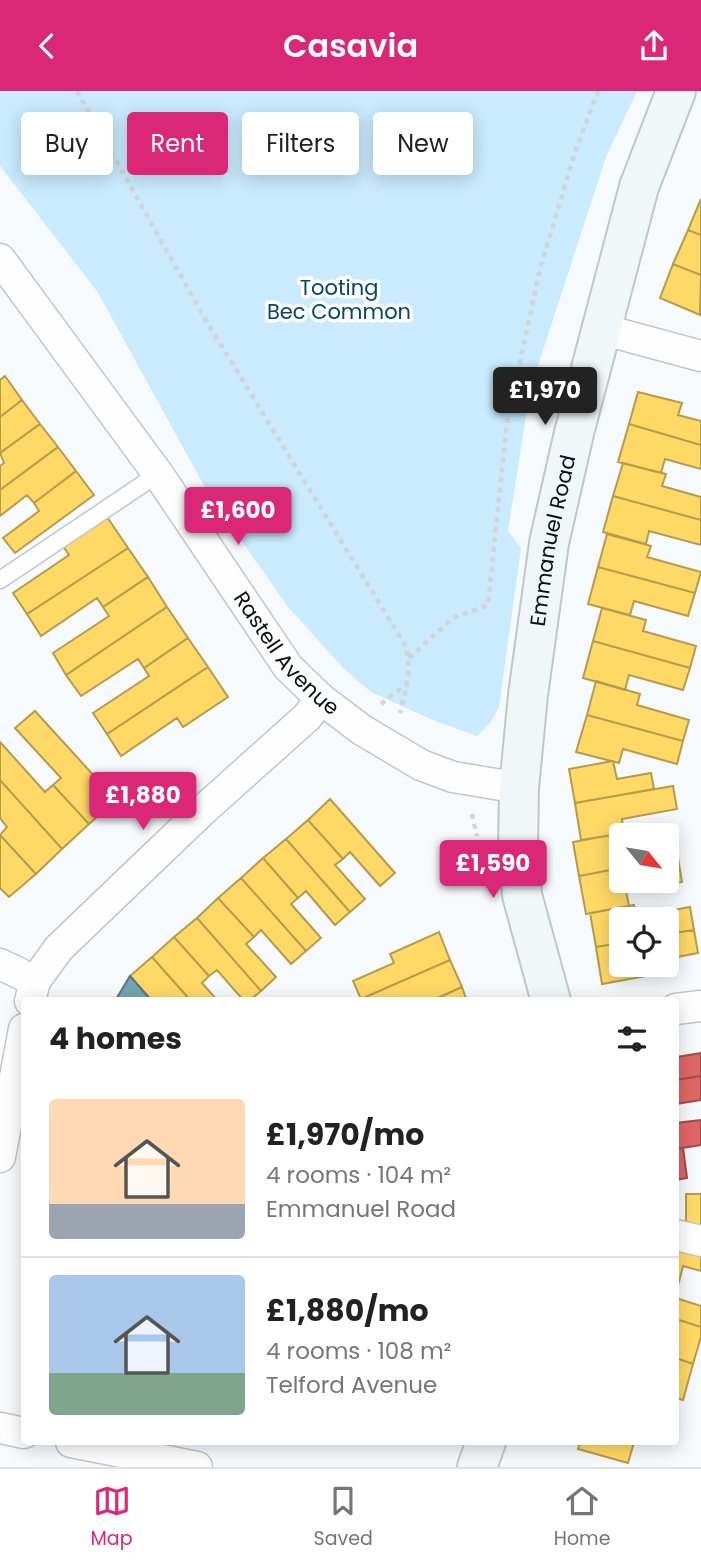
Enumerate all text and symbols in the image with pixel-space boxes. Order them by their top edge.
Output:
text: Casavia [283,23,418,68]
icon: back [28,27,66,65]
icon: share [635,27,673,65]
chip: Buy [21,112,113,175]
chip: Rent [127,112,228,175]
chip: Filters [242,112,359,175]
chip: New [373,112,473,175]
park label: Tooting Bec Common [267,273,411,326]
pin: £1,970 [488,367,602,427]
text: £1,970 [509,374,581,406]
street label: Emmanuel Road [523,452,583,628]
pin: £1,600 [181,487,295,547]
text: £1,600 [200,494,276,526]
street label: Rastell Avenue [227,585,345,722]
pin: £1,880 [86,773,200,832]
text: £1,880 [105,779,181,811]
north arrow [609,823,679,893]
map controls [609,823,679,977]
pin: £1,590 [436,841,550,900]
text: £1,590 [456,847,530,879]
button: locate [609,907,679,977]
text: 4 homes [49,1017,182,1060]
icon: filters [613,1020,651,1058]
text: £1,970/mo [266,1113,424,1156]
icon: home [105,1127,189,1211]
text: 4 rooms · 104 m² [266,1159,451,1191]
text: Emmanuel Road [266,1193,456,1225]
text: £1,880/mo [266,1289,429,1332]
icon: home [105,1303,189,1387]
text: 4 rooms · 108 m² [266,1335,451,1367]
text: Telford Avenue [266,1369,437,1401]
tab: Map [90,1482,133,1553]
tab: Saved [314,1482,373,1553]
tab: Home [554,1482,610,1553]

